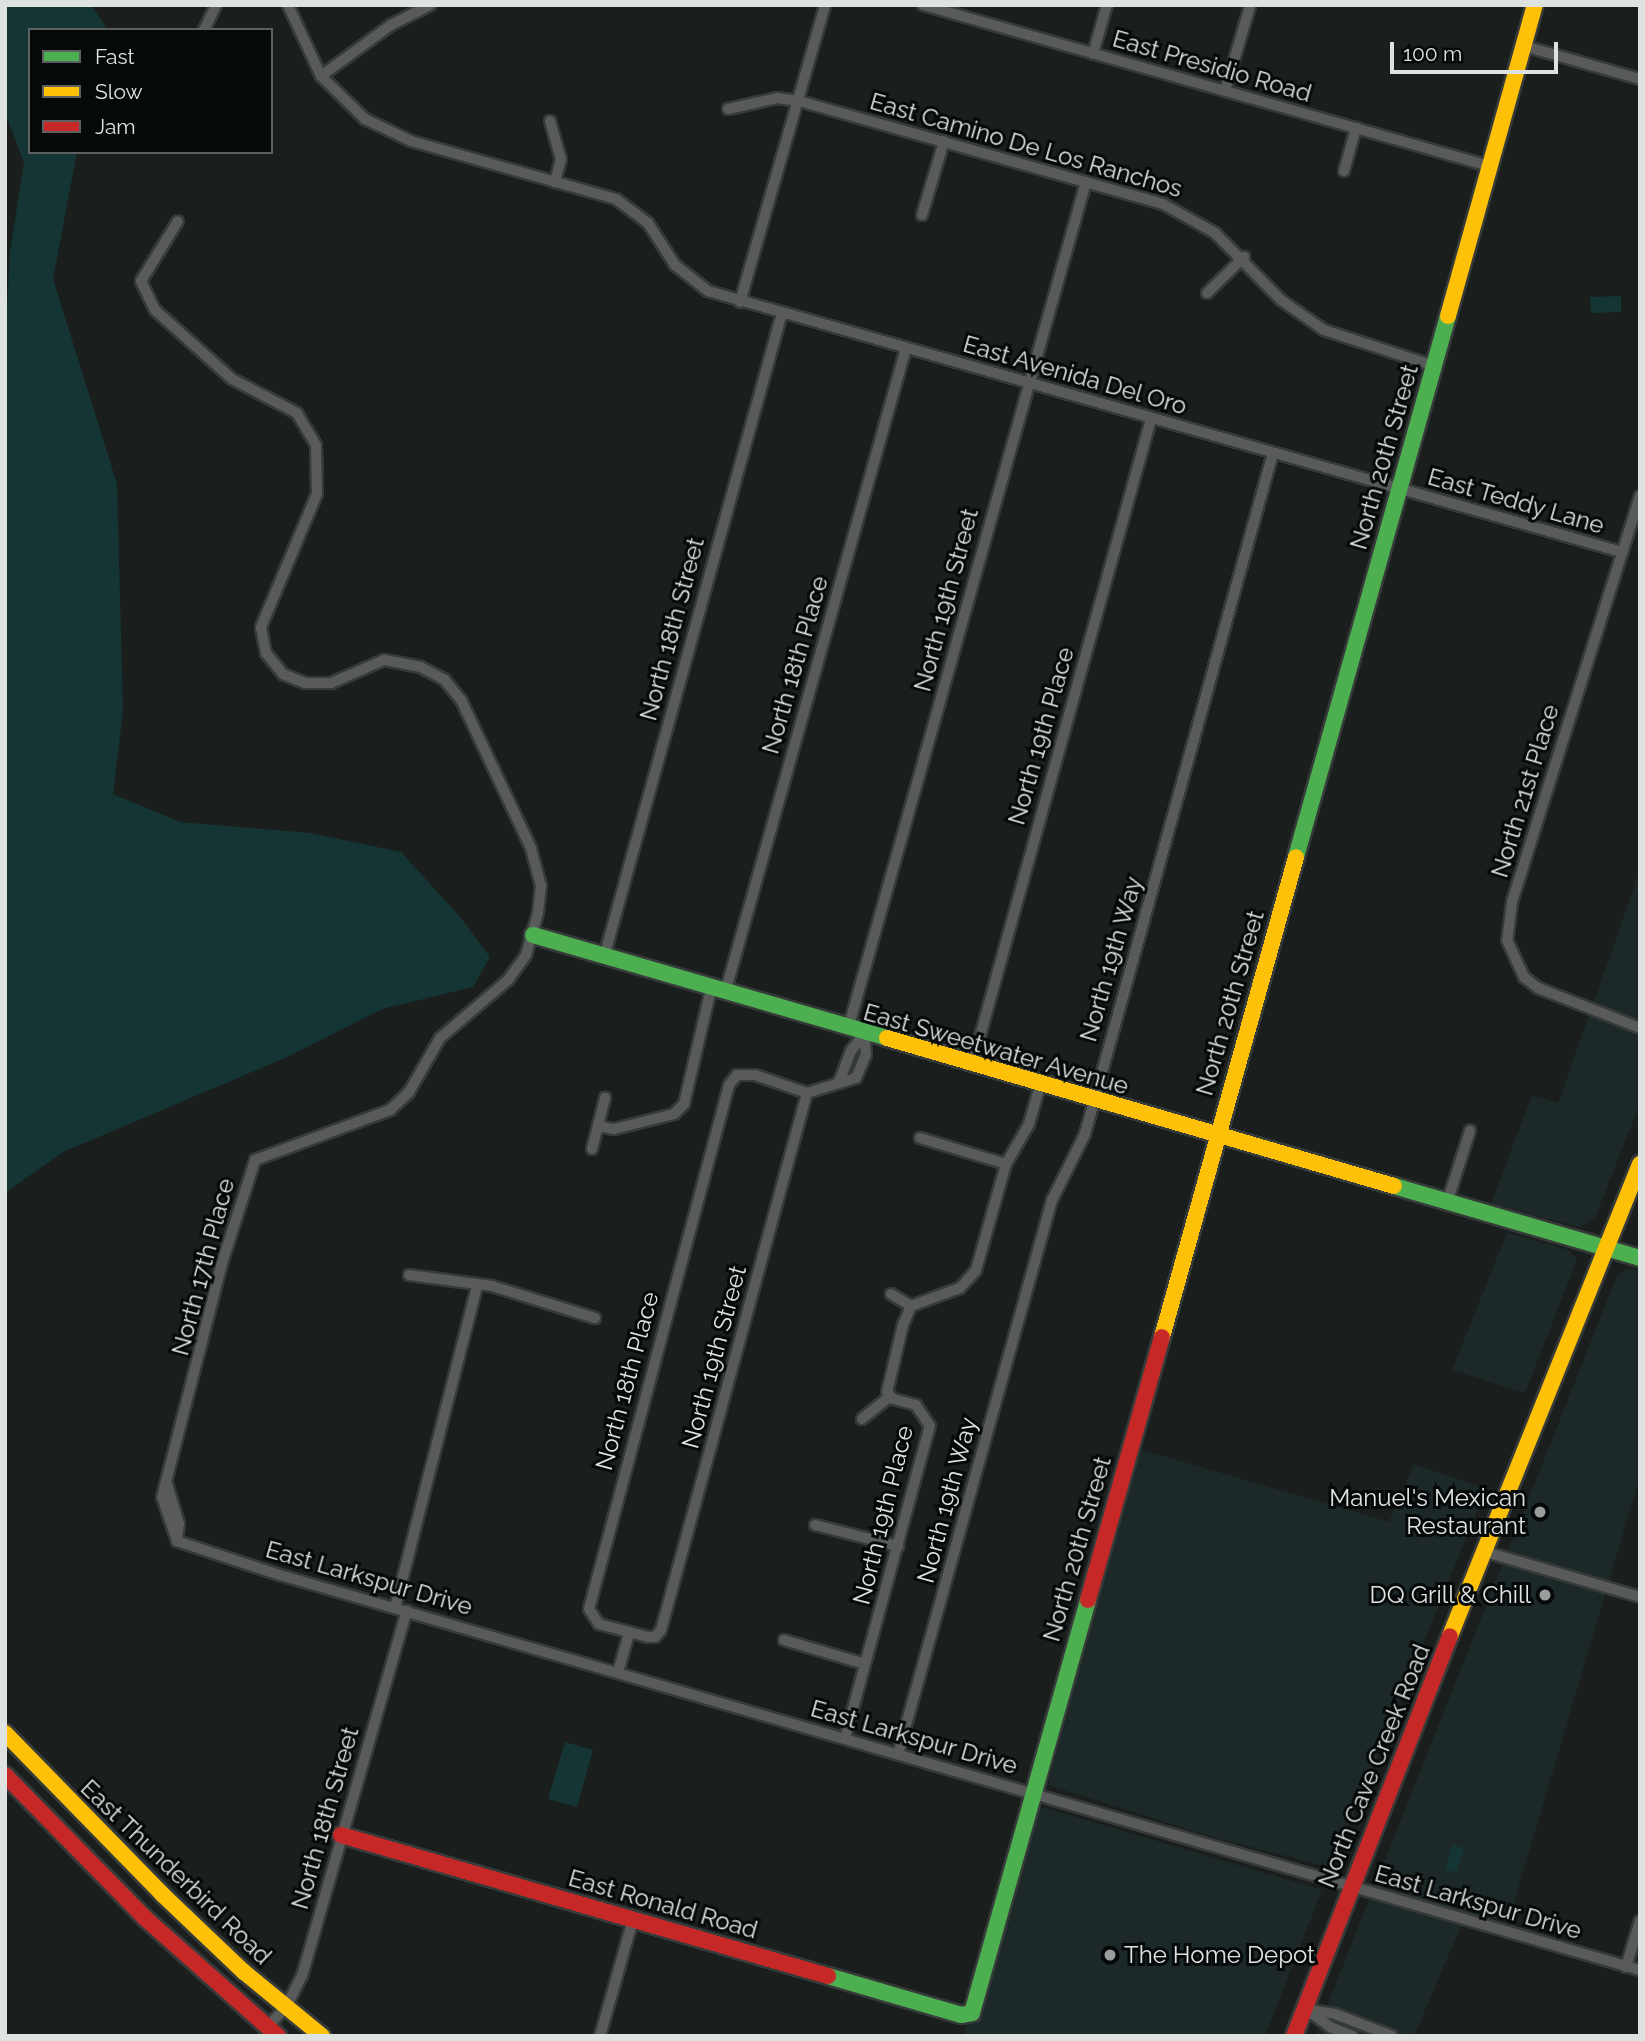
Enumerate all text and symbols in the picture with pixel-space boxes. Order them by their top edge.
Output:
street label: East Presidio Road [1109,24,1315,108]
legend [28,28,273,154]
scale bar [1393,28,1561,72]
text: 100 m [1403,41,1462,66]
text: Fast [95,44,135,69]
text: Slow [95,79,143,104]
street label: East Camino De Los Ranchos [867,87,1185,203]
text: Jam [95,114,136,139]
street label: East Avenida Del Oro [959,329,1191,421]
street label: North 20th Street [1344,361,1424,553]
street label: East Teddy Lane [1424,462,1608,540]
street label: North 19th Street [908,505,984,695]
street label: North 18th Street [634,534,710,724]
street label: North 18th Place [756,573,834,757]
street label: North 19th Place [1002,644,1080,828]
street label: North 21st Place [1485,701,1565,881]
street label: North 19th Way [1074,873,1148,1045]
street label: North 20th Street [1190,907,1270,1099]
street label: East Sweetwater Avenue [860,997,1132,1101]
street label: North 17th Place [166,1175,240,1359]
street label: North 19th Street [676,1262,752,1452]
street label: North 18th Place [589,1289,665,1473]
street label: North 19th Way [911,1414,983,1586]
street label: North 19th Place [847,1423,919,1607]
street label: North 20th Street [1037,1453,1117,1645]
place label: Manuel's Mexican Restaurant [1329,1484,1526,1540]
marker: Manuel's Mexican Restaurant [1532,1504,1548,1520]
street label: East Larkspur Drive [262,1535,476,1621]
place label: DQ Grill & Chill [1369,1581,1531,1609]
marker: DQ Grill & Chill [1537,1587,1553,1603]
street label: North Cave Creek Road [1312,1640,1436,1892]
street label: East Larkspur Drive [807,1694,1021,1780]
street label: North 18th Street [285,1723,365,1913]
street label: East Thunderbird Road [74,1773,278,1971]
street label: East Larkspur Drive [1371,1859,1585,1945]
street label: East Ronald Road [565,1863,761,1945]
place label: The Home Depot [1124,1941,1315,1969]
marker: The Home Depot [1102,1947,1118,1963]

